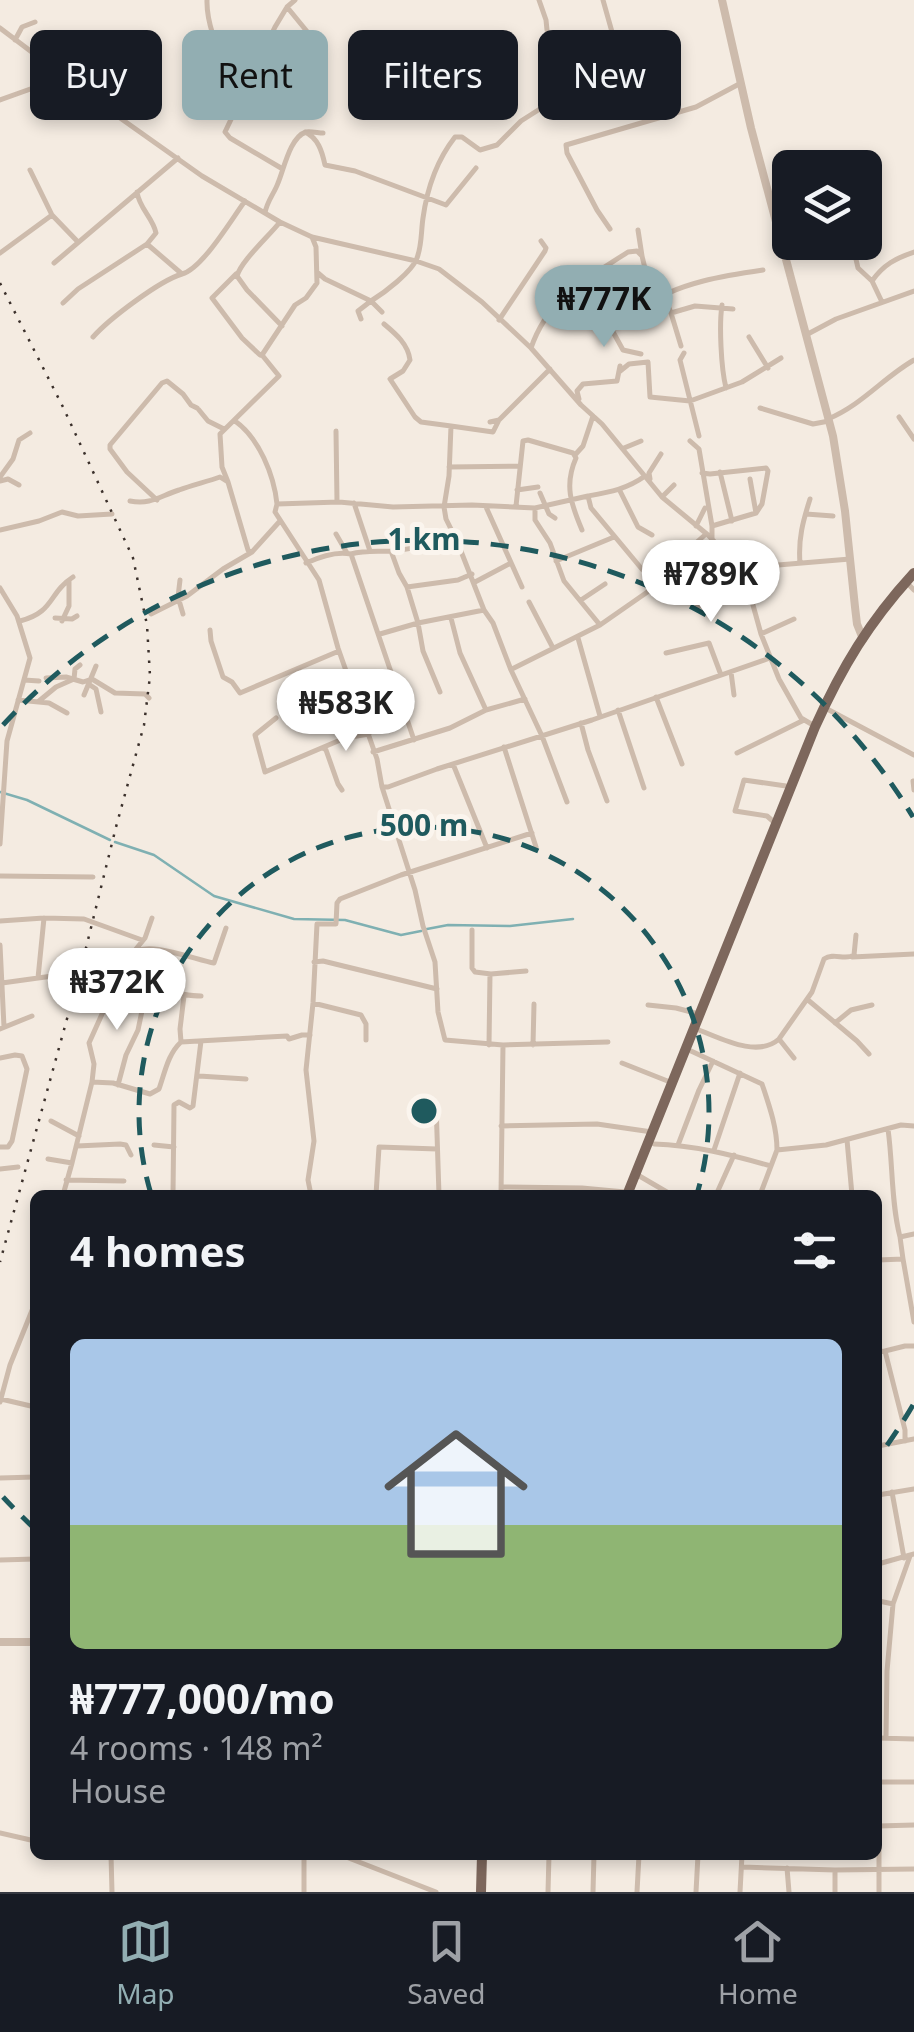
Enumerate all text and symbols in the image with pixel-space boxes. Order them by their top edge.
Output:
chip: Buy [30,30,162,120]
chip: Rent [182,30,328,120]
chip: Filters [348,30,518,120]
chip: New [538,30,681,120]
map controls [772,150,882,260]
button: layers [772,150,882,260]
pin: ₦777K [534,265,674,350]
text: ₦777K [557,276,651,319]
text: 1 km [388,518,460,559]
pin: ₦789K [641,540,781,625]
text: ₦789K [664,551,758,594]
pin: ₦583K [276,669,416,754]
text: ₦583K [299,680,393,723]
text: 500 m [380,804,468,845]
pin: ₦372K [47,948,187,1033]
text: ₦372K [70,959,164,1002]
centre of rings [406,1093,442,1129]
text: 4 homes [70,1222,246,1279]
icon: filters [787,1223,842,1278]
icon: home [366,1404,546,1584]
text: ₦777,000/mo [70,1669,335,1726]
text: 4 rooms · 148 m² [70,1726,323,1769]
text: House [70,1769,166,1812]
tab: Map [116,1914,175,2012]
tab: Saved [407,1914,485,2012]
tab: Home [718,1914,798,2012]

